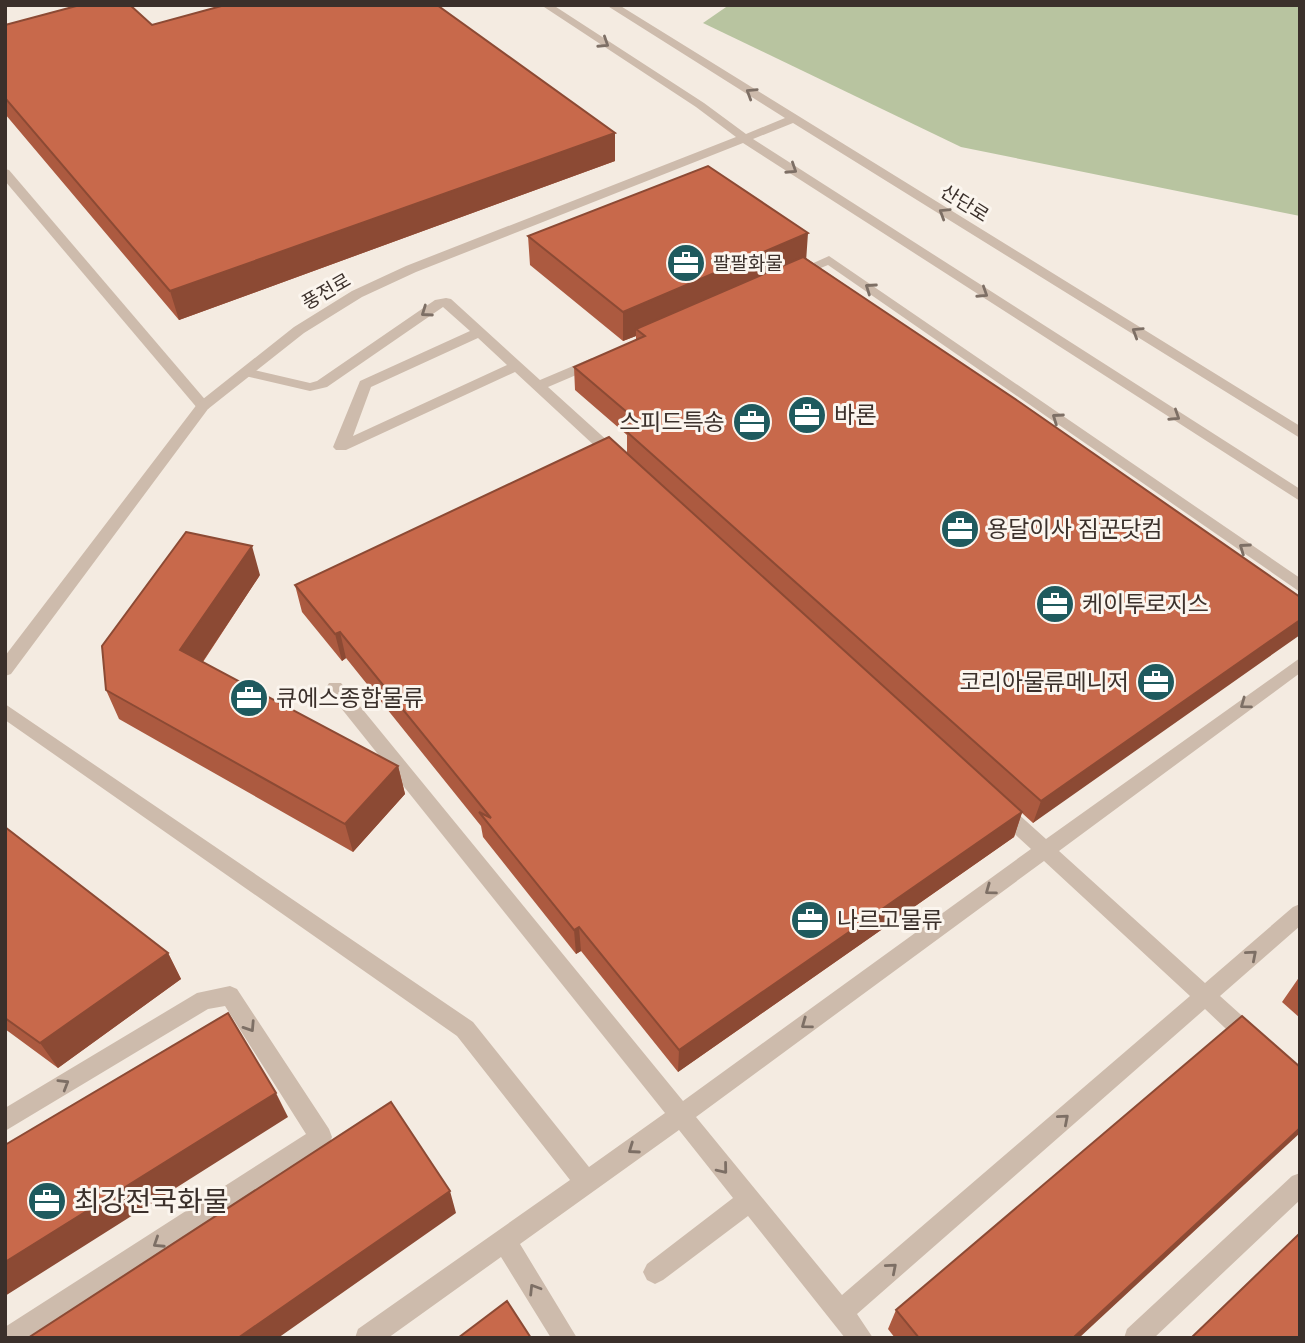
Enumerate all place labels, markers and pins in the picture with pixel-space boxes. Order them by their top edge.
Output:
office icon: 팔팔화물 [665,242,707,284]
place label: 팔팔화물 [713,250,783,277]
office icon: 바론 [786,394,828,436]
place label: 바론 [834,399,876,431]
office icon: 스피드특송 [731,401,773,443]
place label: 스피드특송 [619,406,725,438]
office icon: 용달이사 짐꾼닷컴 [939,508,981,550]
place label: 용달이사 짐꾼닷컴 [987,513,1162,545]
office icon: 케이투로지스 [1034,583,1076,625]
place label: 케이투로지스 [1082,588,1209,620]
office icon: 코리아물류메니저 [1135,661,1177,703]
place label: 코리아물류메니저 [960,666,1129,698]
office icon: 큐에스종합물류 [228,677,270,719]
place label: 큐에스종합물류 [276,682,424,714]
office icon: 나르고물류 [789,899,831,941]
place label: 나르고물류 [837,904,943,936]
office icon: 최강전국화물 [26,1180,68,1222]
place label: 최강전국화물 [74,1182,229,1221]

